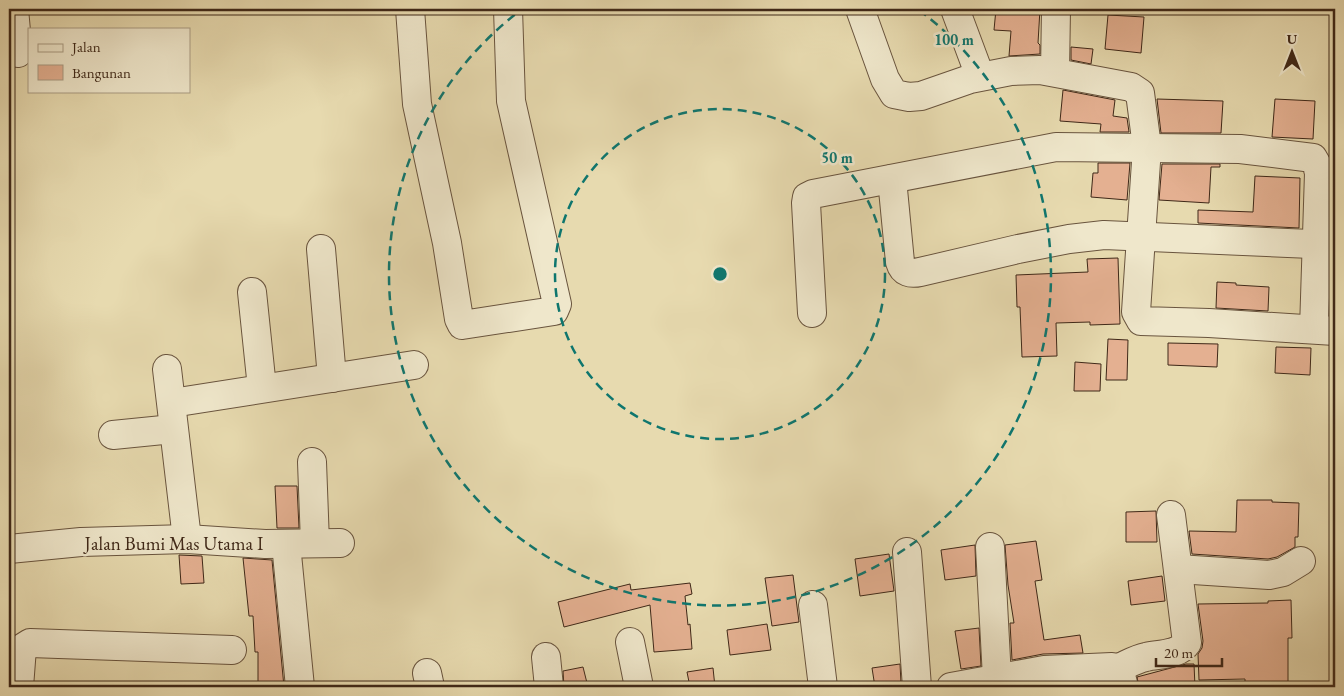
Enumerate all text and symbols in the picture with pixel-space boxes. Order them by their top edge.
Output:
legend [28,28,190,92]
north arrow [1266,28,1316,78]
text: 100 m [934,30,974,49]
text: U [1287,30,1298,48]
text: Jalan [70,37,101,56]
text: Bangunan [72,63,131,82]
text: 50 m [821,148,853,167]
centre of rings [711,265,729,283]
street label: Jalan Bumi Mas Utama I [83,531,264,556]
scale bar [1156,636,1223,668]
text: 20 m [1164,643,1193,662]

